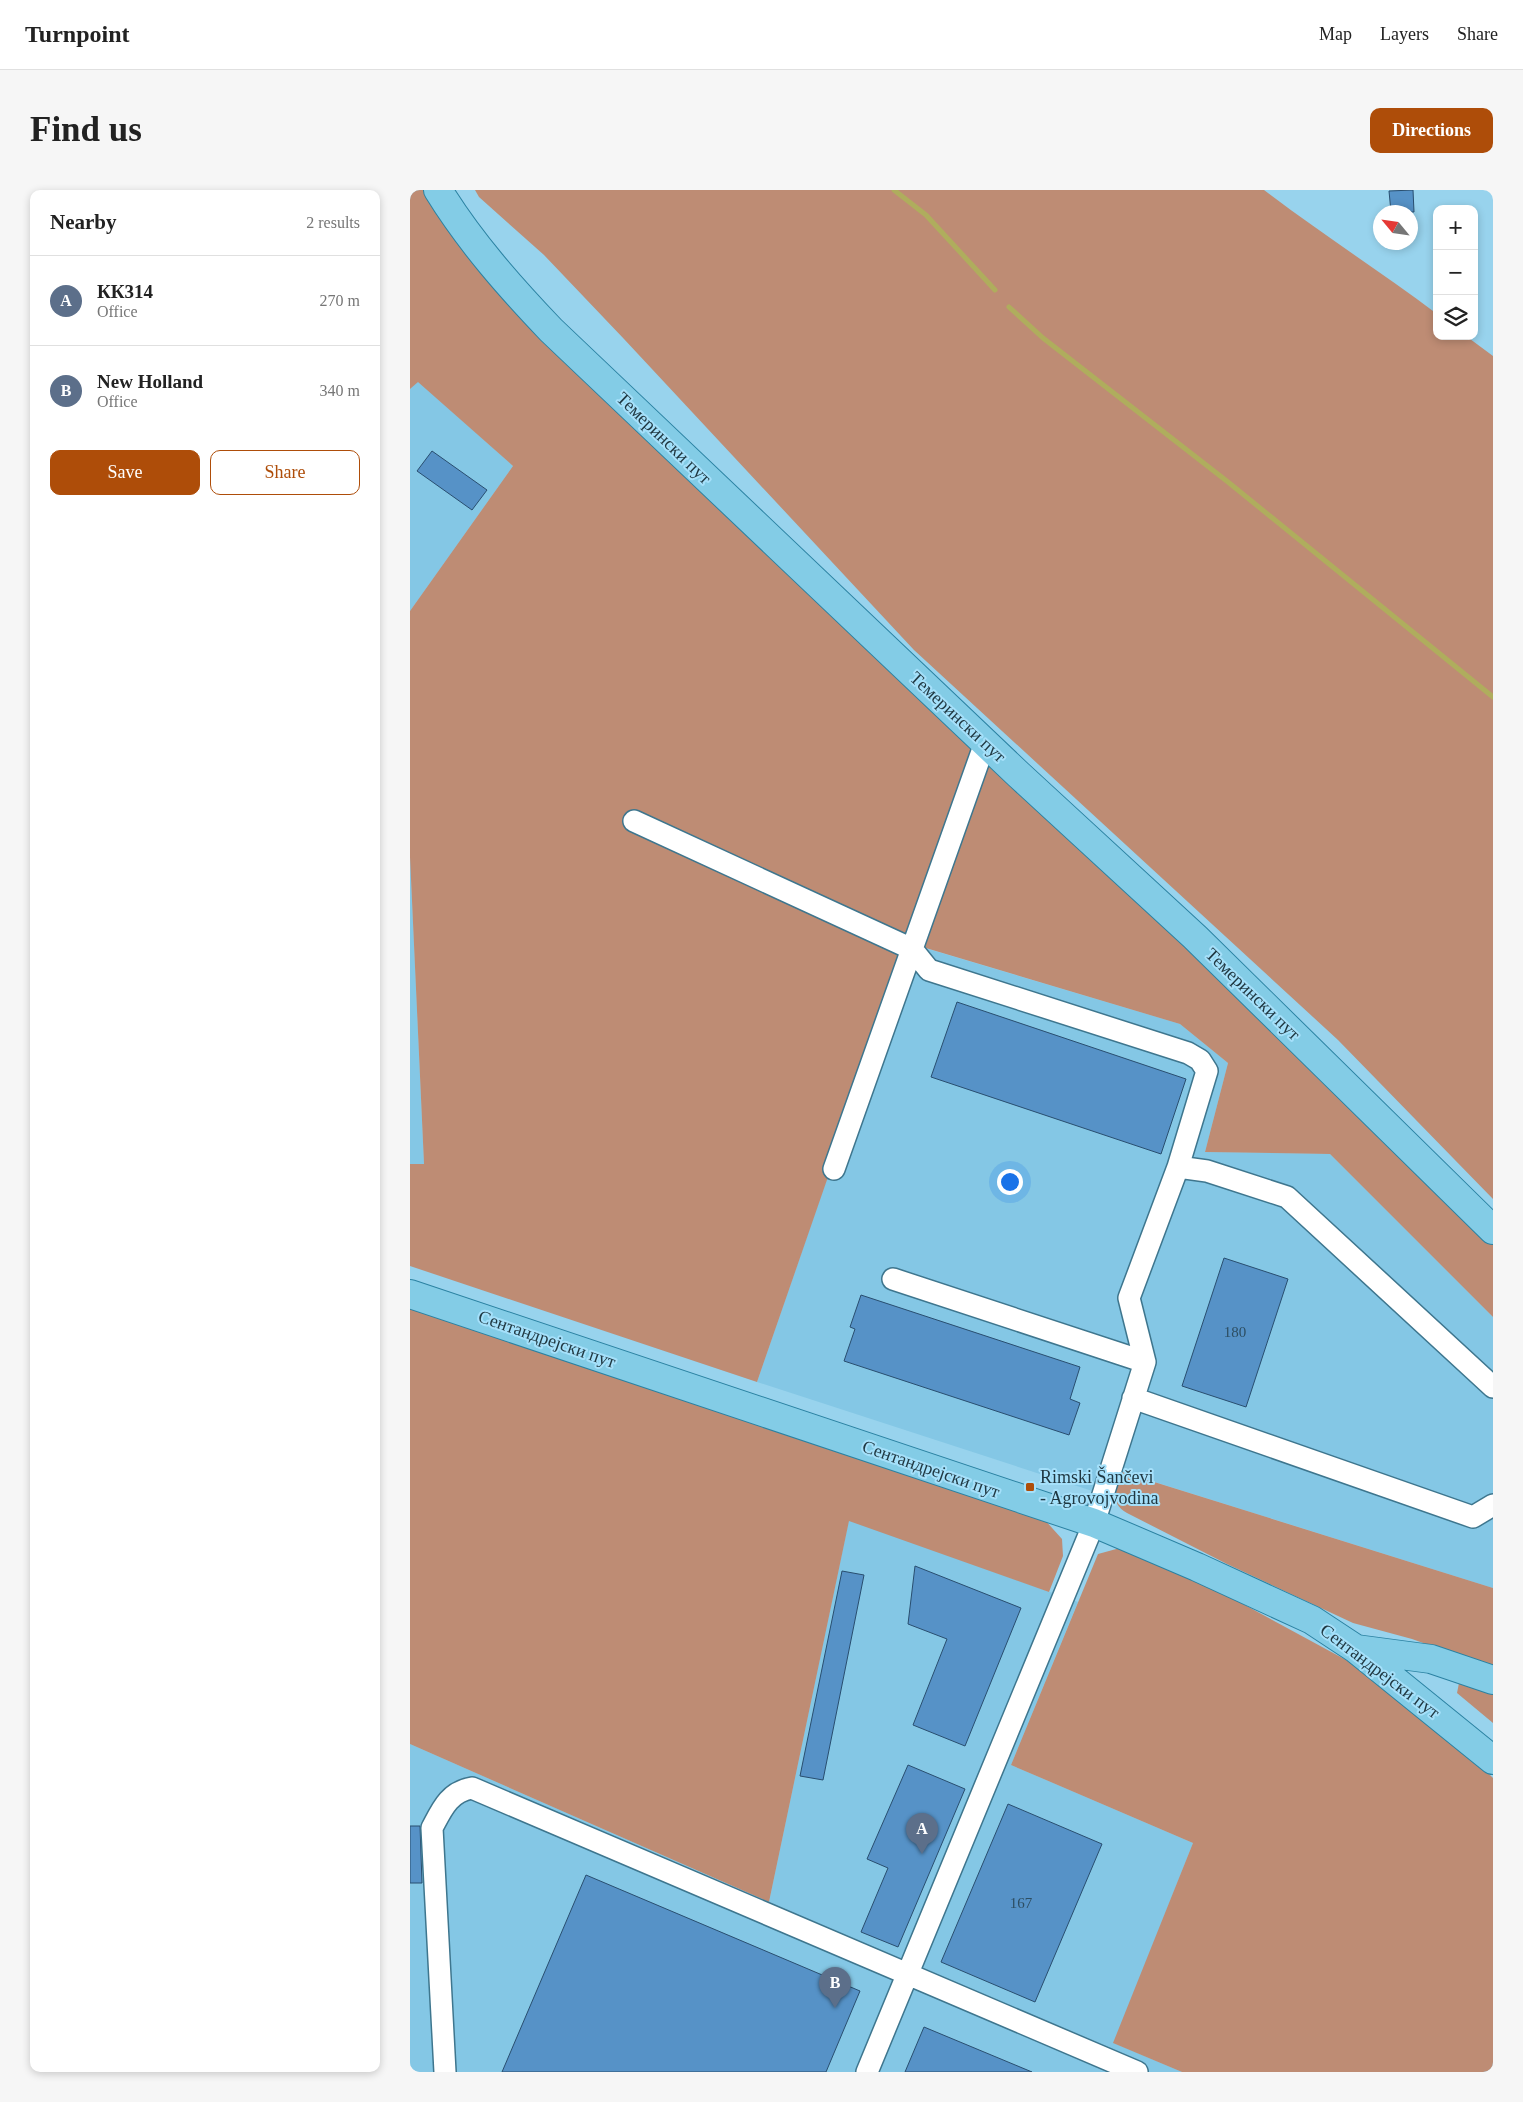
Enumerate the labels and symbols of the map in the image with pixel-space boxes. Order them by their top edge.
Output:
north arrow [1373,205,1418,250]
street label: Темерински пут [613,388,715,488]
street label: Темерински пут [906,668,1010,766]
street label: Темерински пут [1202,944,1304,1044]
your location [997,1169,1023,1195]
street label: Сентандрејски пут [476,1306,618,1372]
house number: 180 [1224,1324,1246,1340]
street label: Сентандрејски пут [860,1436,1002,1502]
place label: Rimski Šančevi - Agrovojvodina [1040,1466,1159,1508]
marker: Rimski Šančevi - Agrovojvodina [1024,1481,1036,1493]
street label: Сентандрејски пут [1316,1620,1444,1722]
pin: A [906,1813,938,1854]
house number: 167 [1010,1895,1033,1911]
pin: B [819,1967,851,2008]

